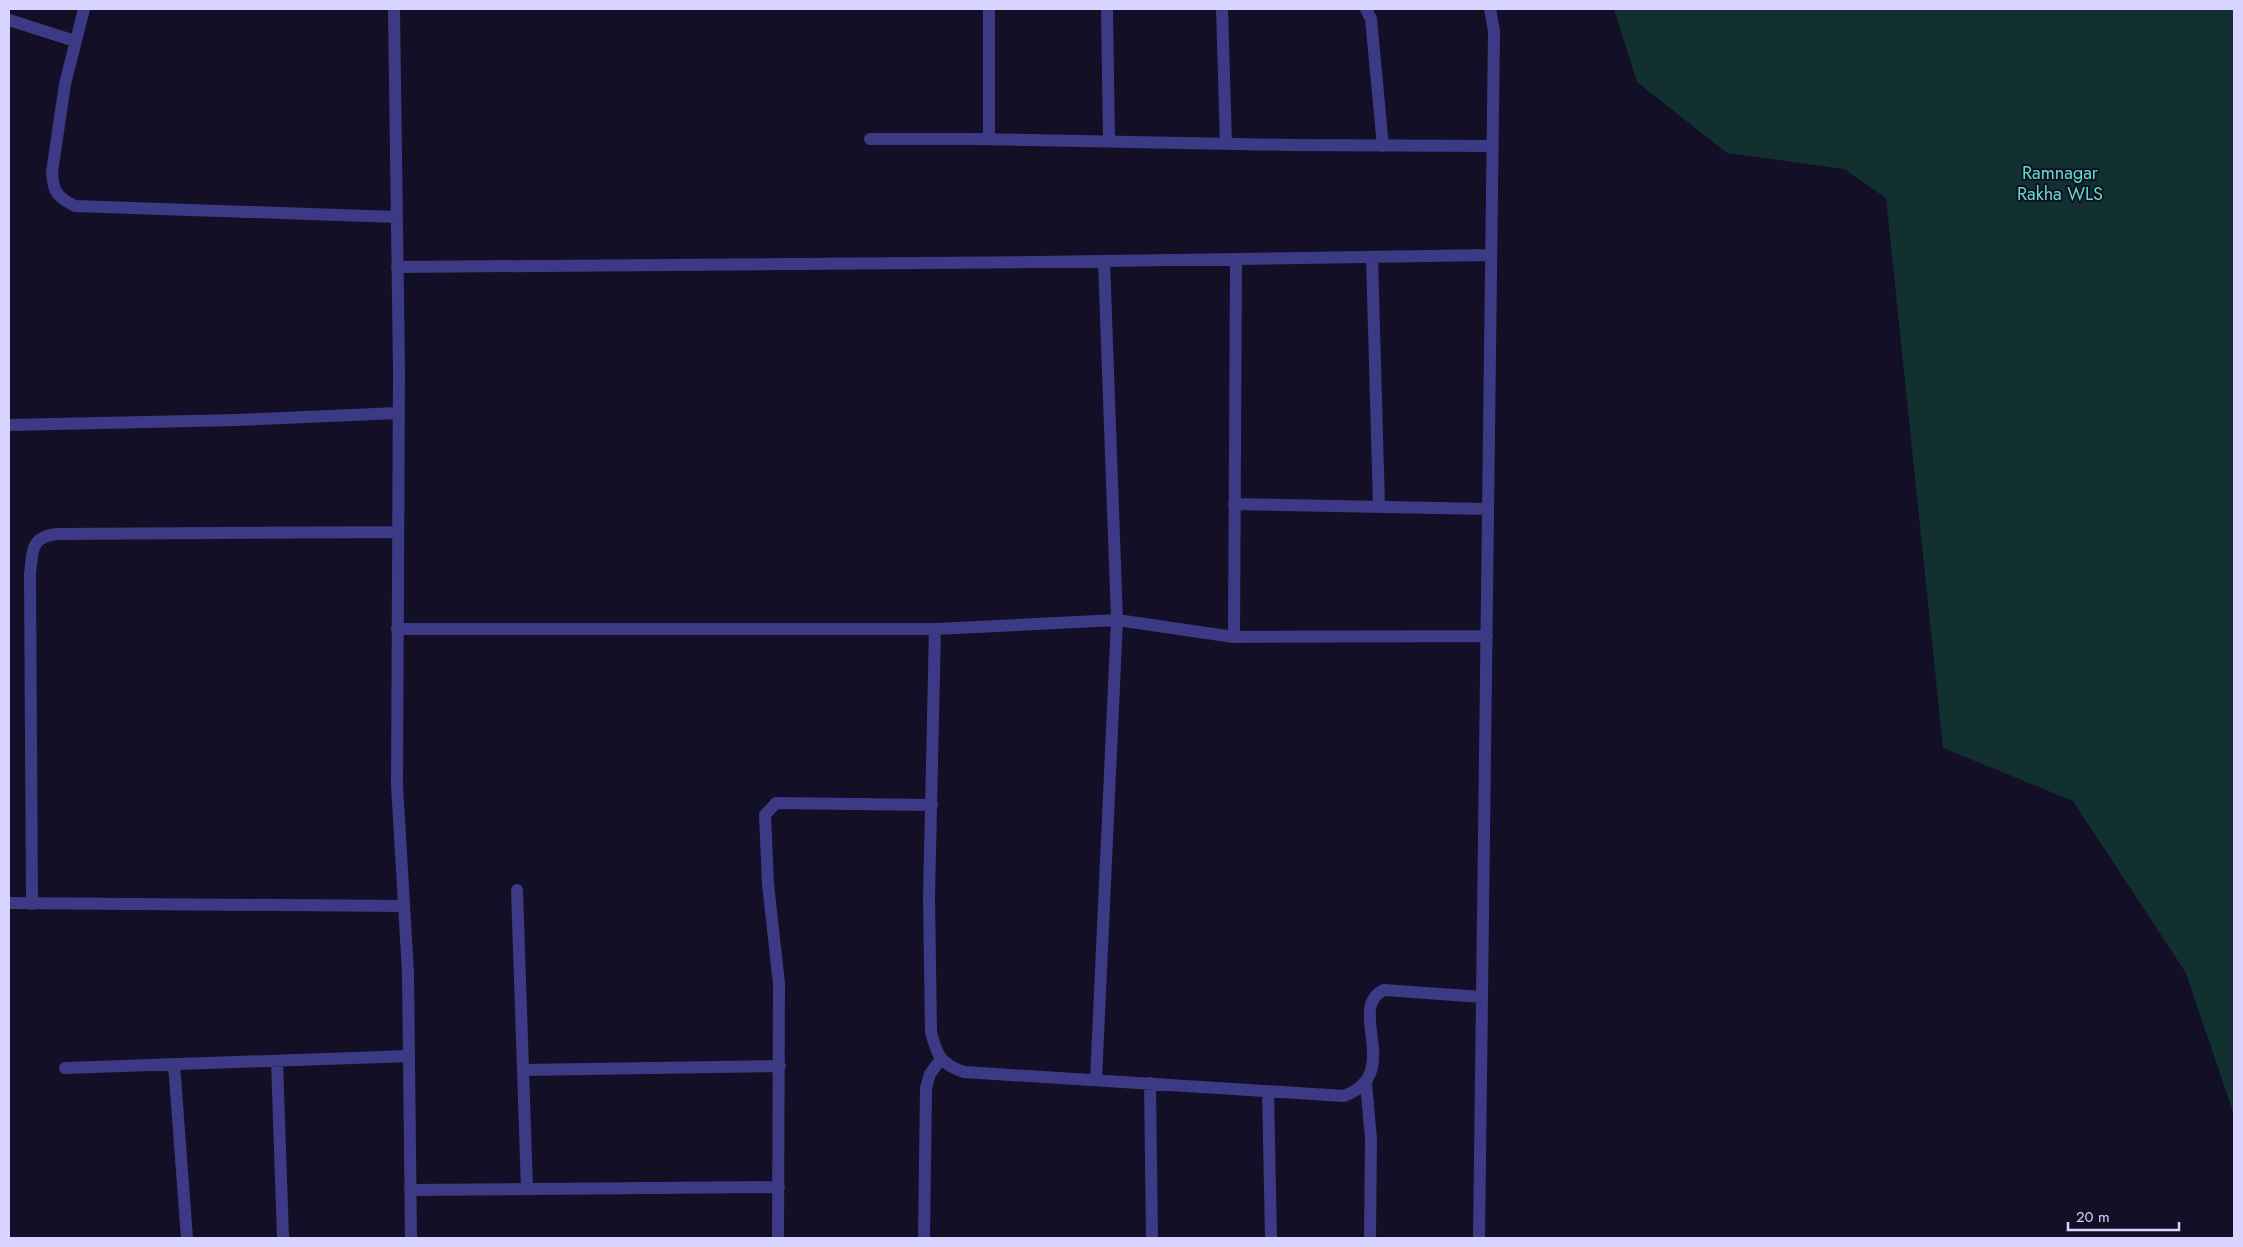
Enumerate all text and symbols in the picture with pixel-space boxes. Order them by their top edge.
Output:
park label: Ramnagar Rakha WLS [2017,160,2103,207]
scale bar [2068,1200,2179,1232]
text: 20 m [2076,1206,2110,1228]

